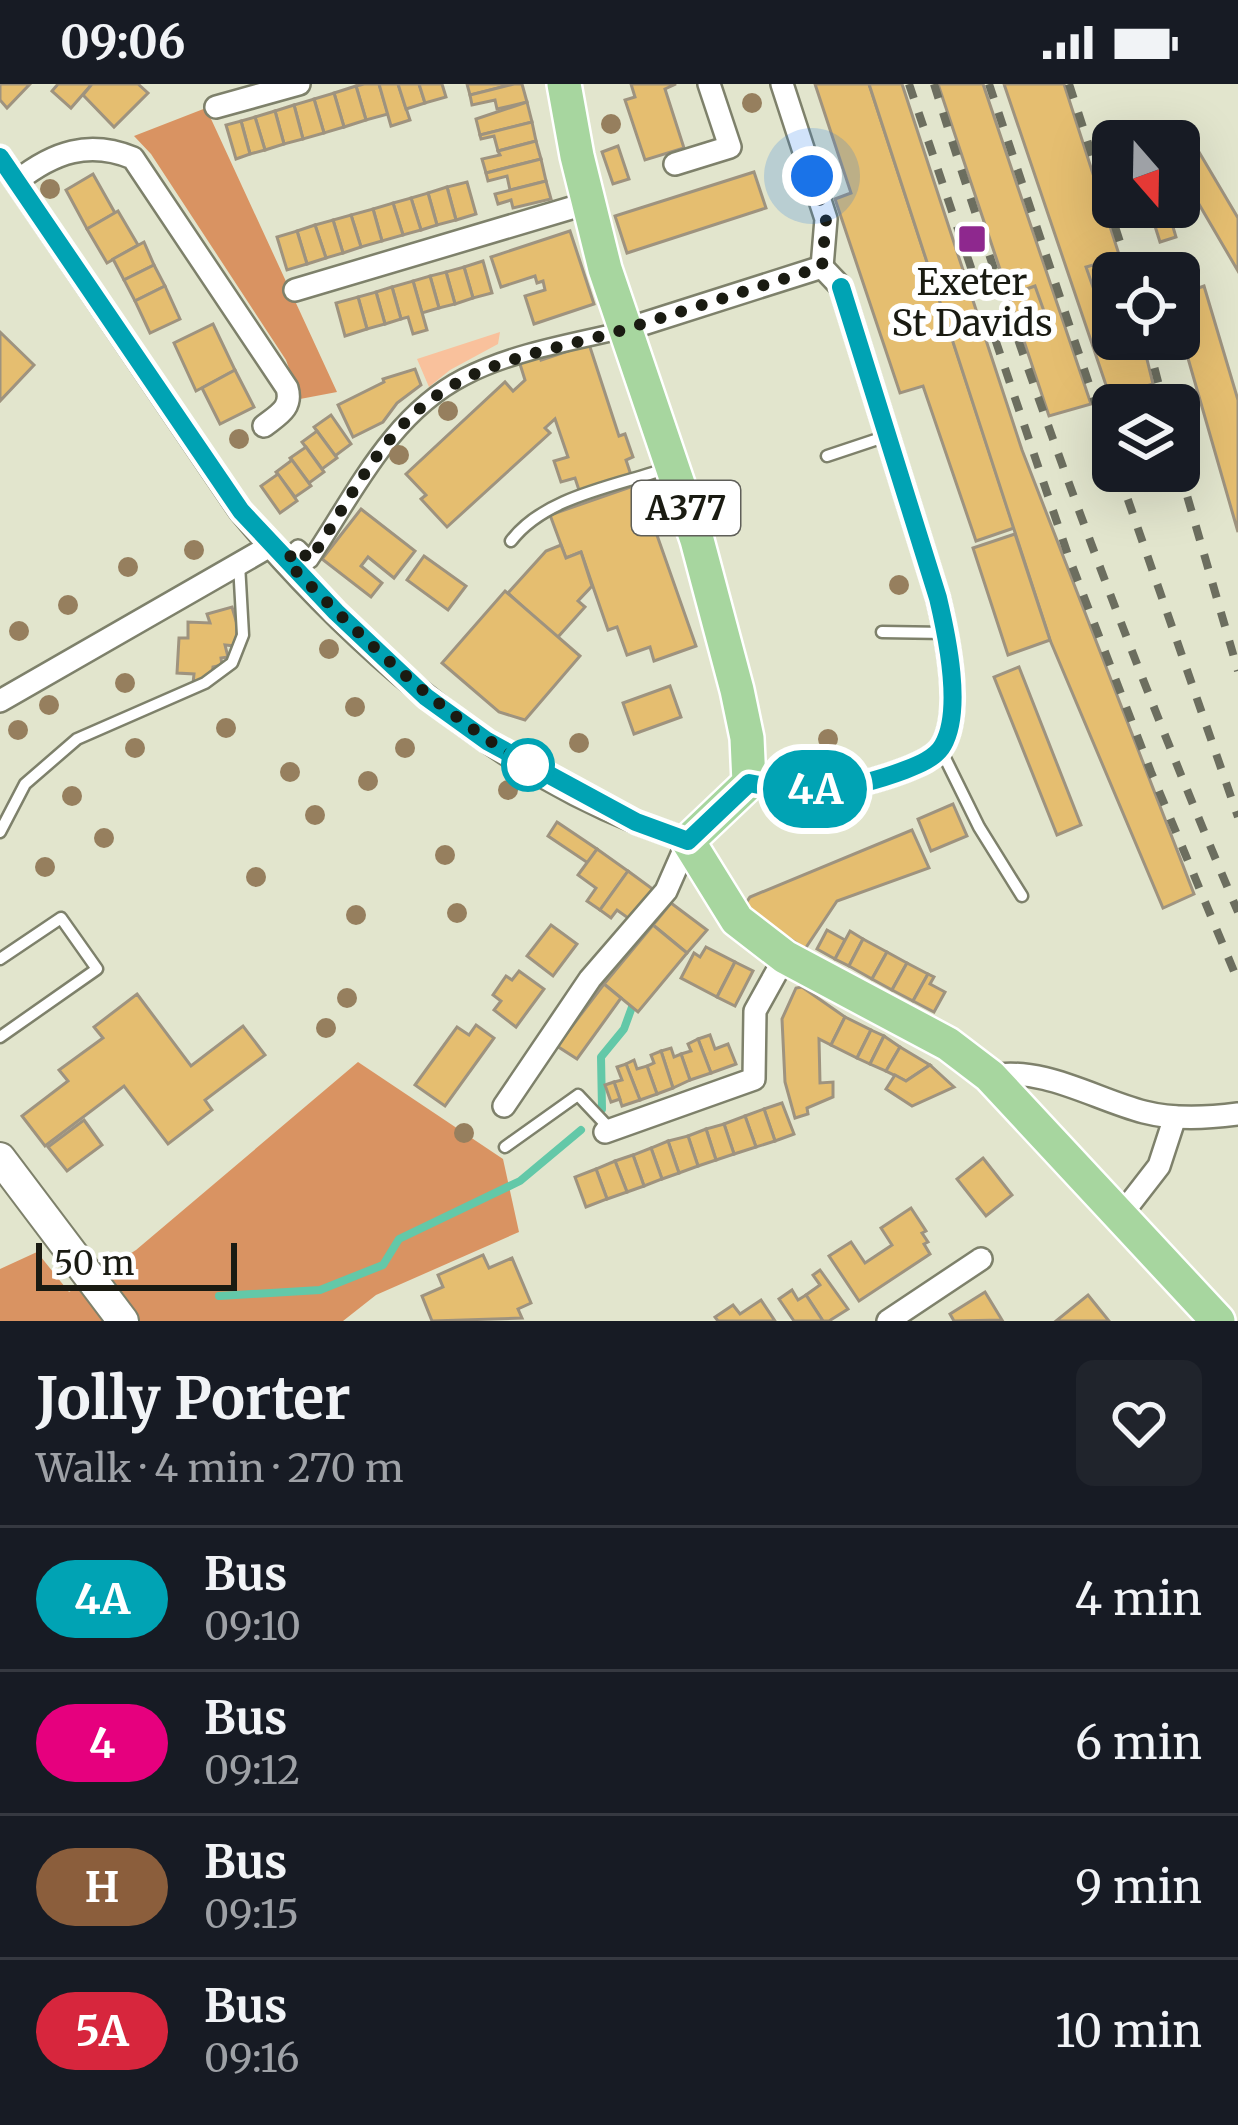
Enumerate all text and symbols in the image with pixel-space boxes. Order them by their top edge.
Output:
text: 09:06 [60,14,185,70]
north arrow [1092,120,1200,228]
map controls [1092,120,1200,492]
your location [782,146,842,206]
marker: Exeter St Davids [956,223,988,255]
button: locate [1092,252,1200,360]
place label: Exeter St Davids [891,260,1053,346]
button: layers [1092,384,1200,492]
road number: A377 [632,481,740,535]
unlabelled marker [503,740,553,790]
line badge: 4A [761,750,869,828]
text: 4A [787,763,843,815]
scale bar [36,1237,237,1290]
text: 50 m [54,1243,135,1284]
button: heart [1076,1360,1202,1486]
text: Jolly Porter [36,1363,350,1435]
text: Walk · 4 min · 270 m [36,1444,404,1493]
text: Bus [204,1546,287,1602]
text: 4 min [1075,1571,1202,1627]
text: 4A [74,1573,130,1625]
text: 09:10 [204,1602,301,1651]
text: Bus [204,1690,287,1746]
text: 6 min [1075,1715,1202,1771]
text: 4 [89,1717,115,1769]
text: 09:12 [204,1746,300,1795]
text: Bus [204,1834,287,1890]
text: 9 min [1075,1859,1202,1915]
text: H [85,1861,119,1913]
text: 09:15 [204,1890,299,1939]
text: Bus [204,1978,287,2034]
text: 10 min [1055,2003,1202,2059]
text: 5A [75,2005,129,2057]
text: 09:16 [204,2034,300,2083]

